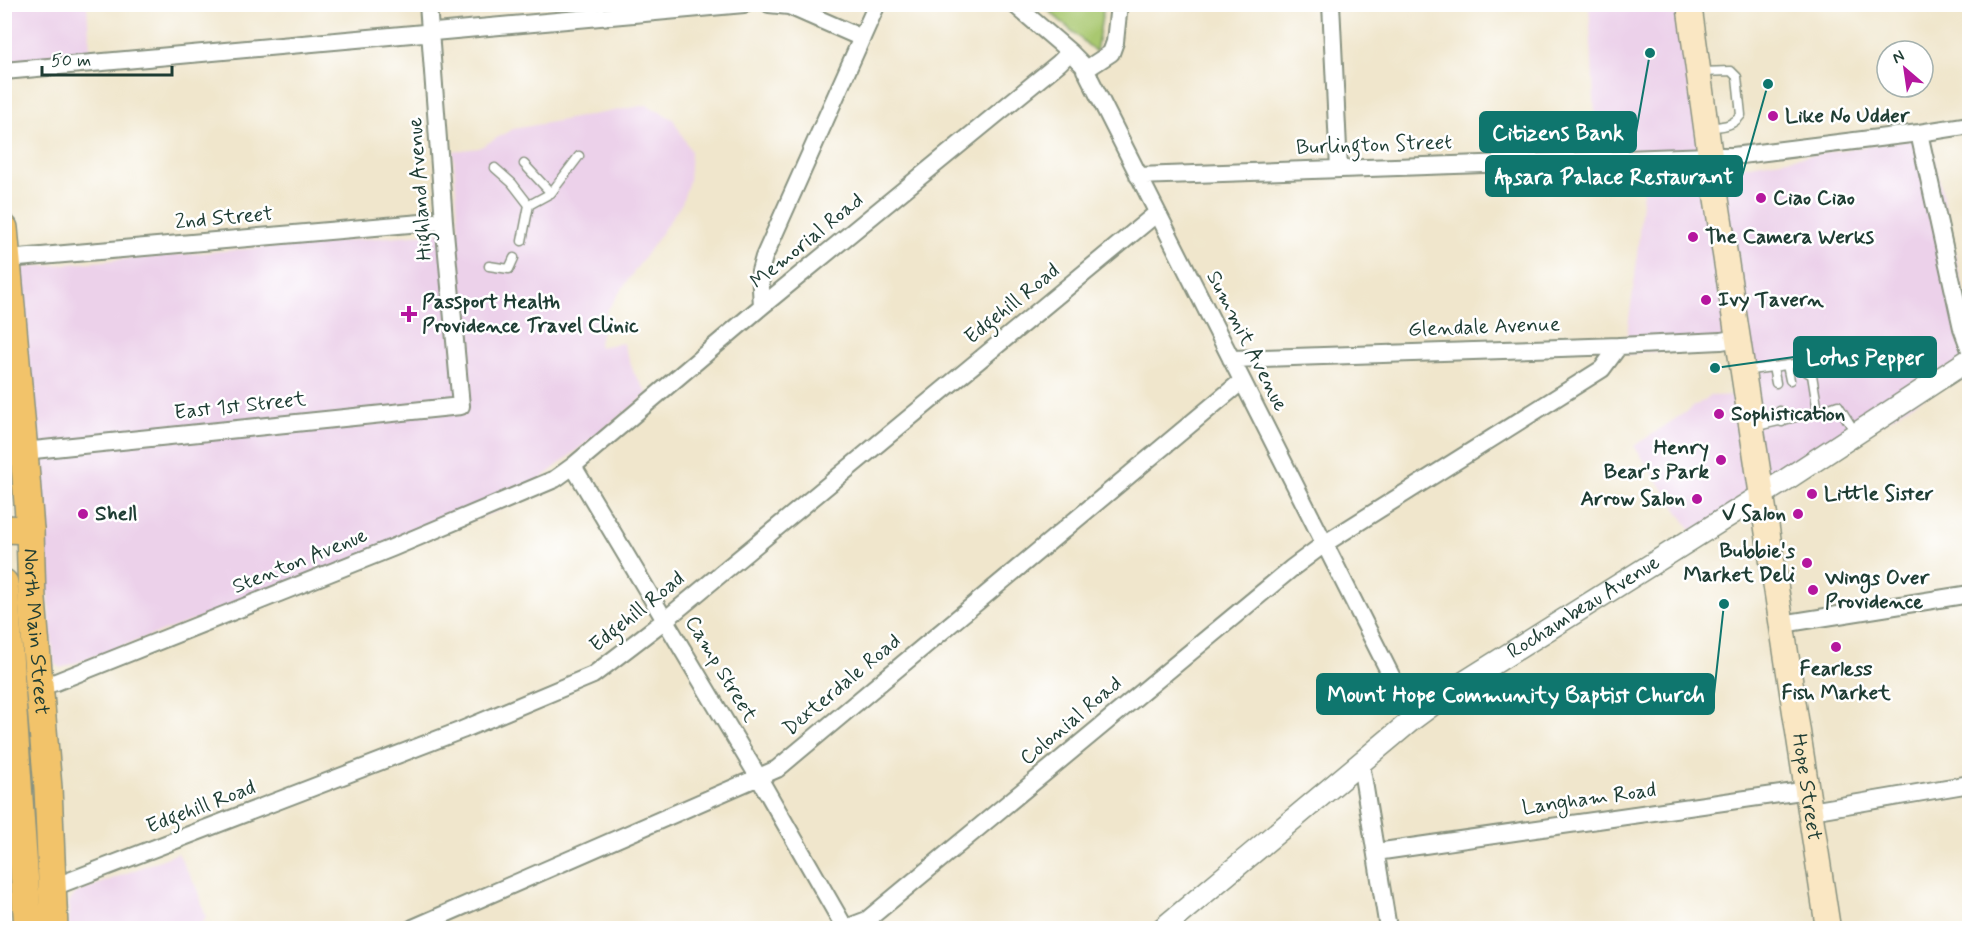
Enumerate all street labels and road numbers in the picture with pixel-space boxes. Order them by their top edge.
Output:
street label: Highland Avenue [401,116,441,262]
street label: Burlington Street [1295,128,1453,164]
street label: Memorial Road [744,187,870,295]
street label: 2nd Street [174,200,274,236]
street label: Edgehill Road [959,257,1067,353]
street label: Summit Avenue [1199,266,1295,416]
street label: Glendale Avenue [1407,310,1561,344]
street label: East 1st Street [173,385,308,427]
street label: Stenton Avenue [228,521,372,601]
street label: North Main Street [17,548,56,716]
street label: Rochambeau Avenue [1502,548,1666,666]
street label: Edgehill Road [584,565,692,661]
street label: Camp Street [678,610,764,728]
street label: Dexterdale Road [777,627,907,743]
street label: Colonial Road [1014,670,1128,772]
street label: Hope Street [1784,732,1829,843]
street label: Edgehill Road [142,773,260,843]
street label: Langham Road [1520,776,1658,823]

